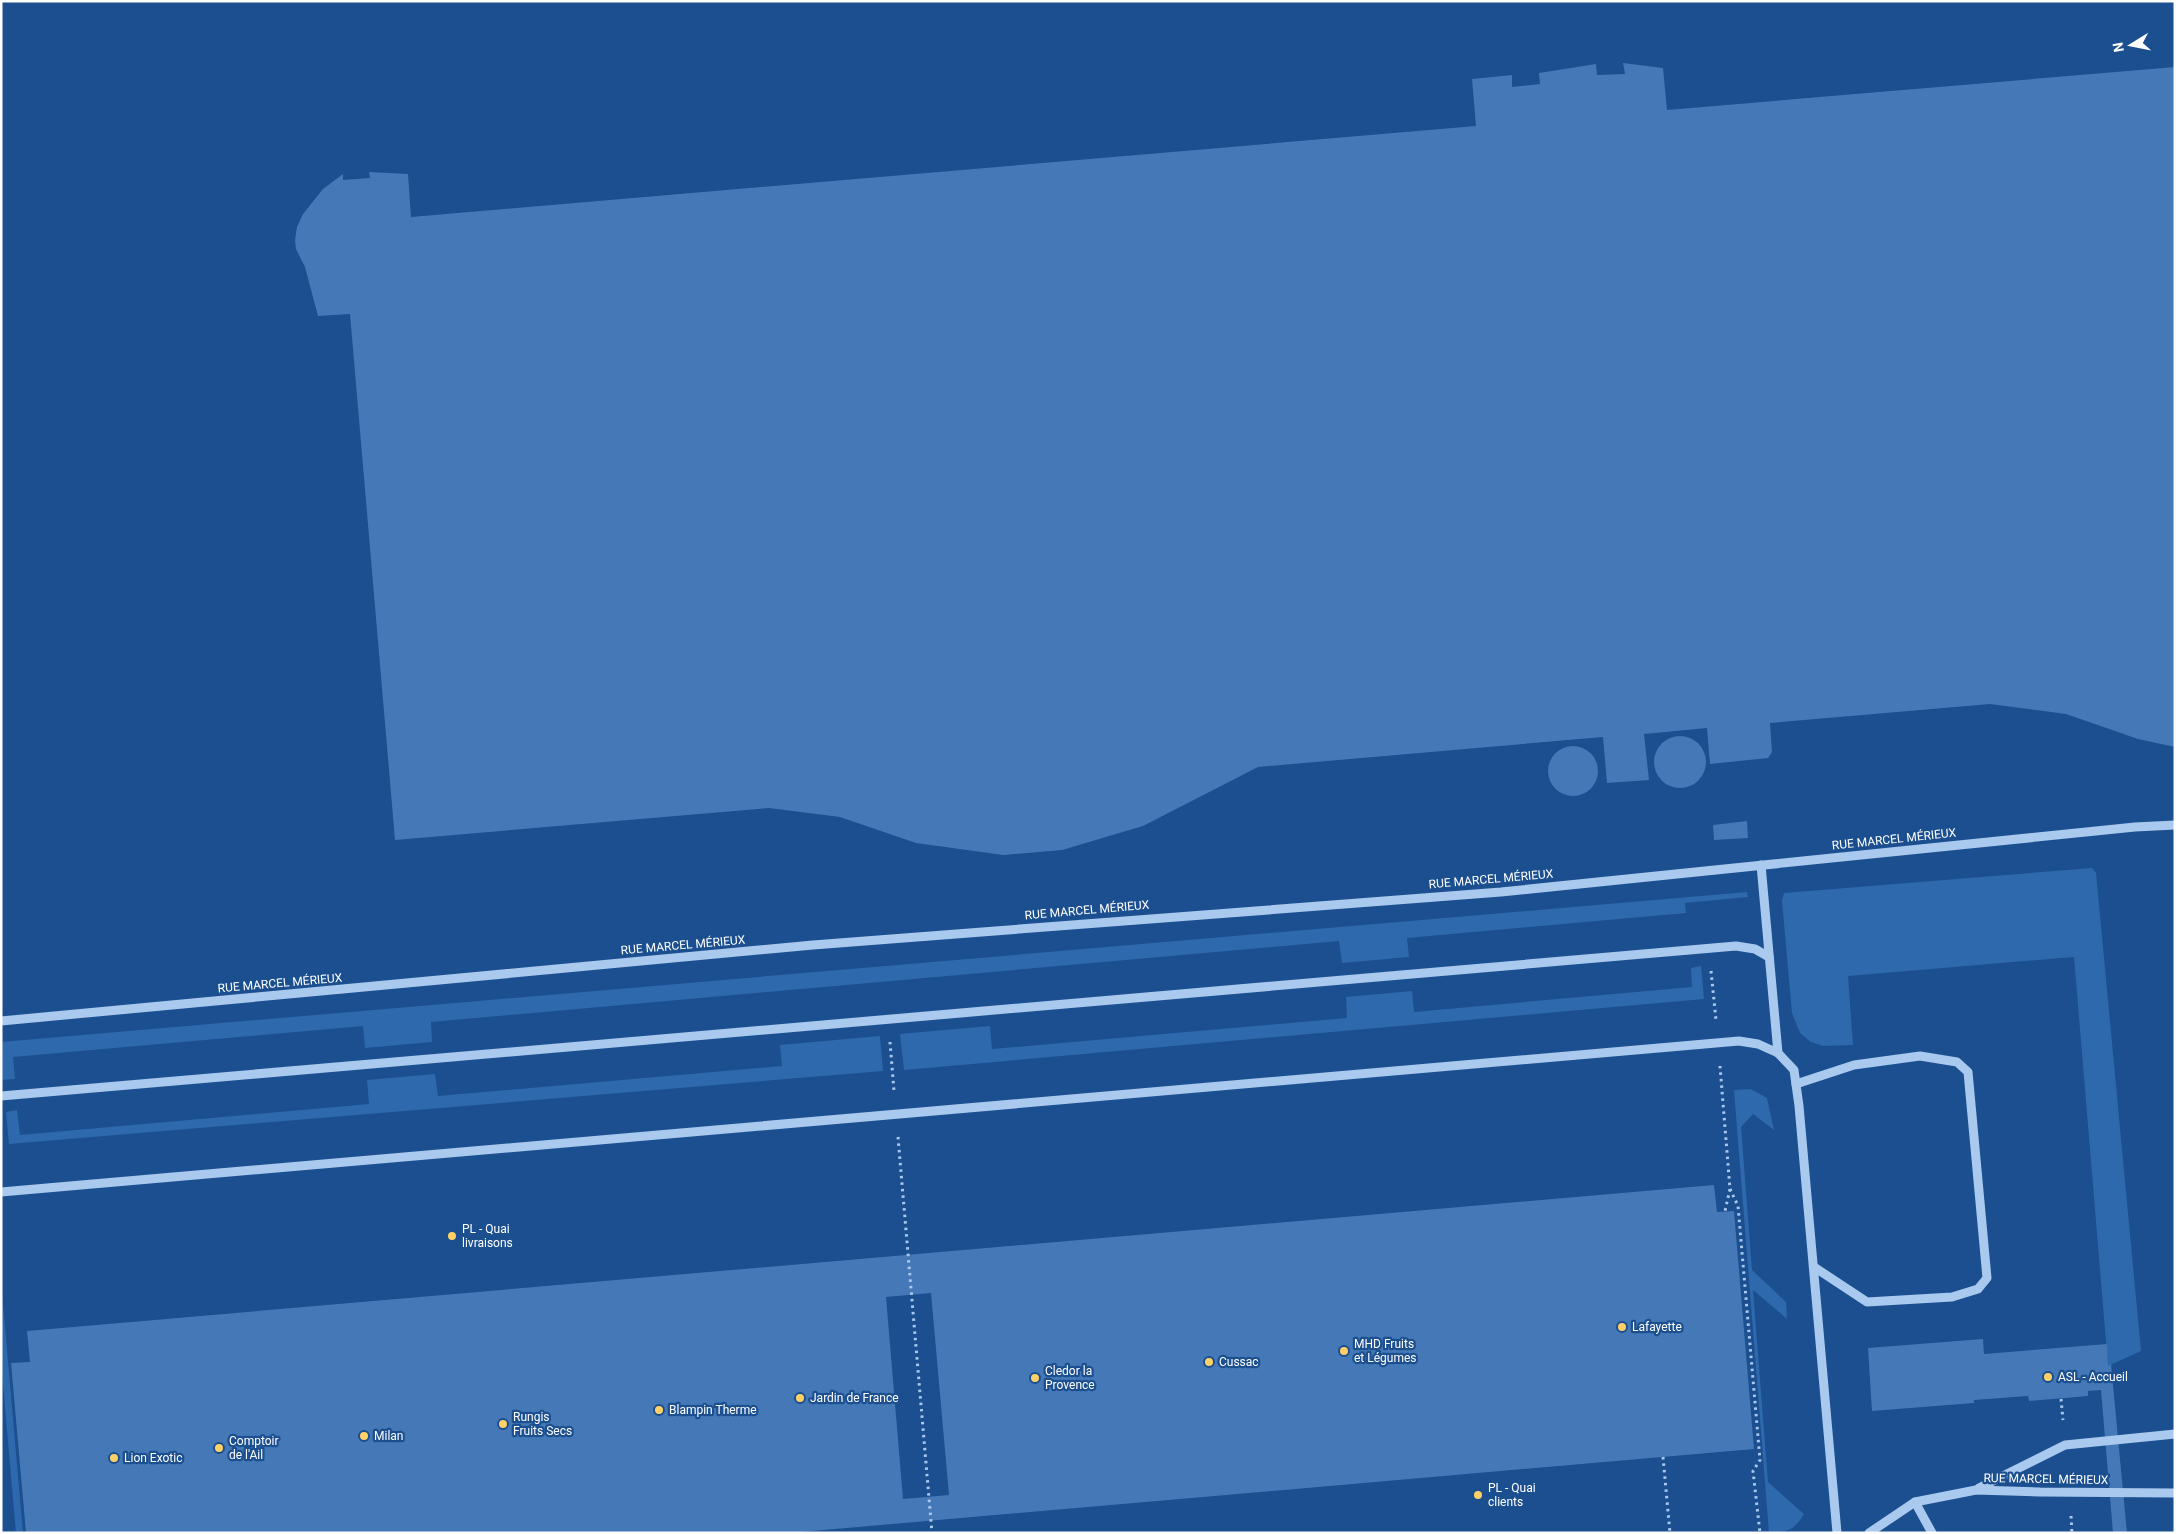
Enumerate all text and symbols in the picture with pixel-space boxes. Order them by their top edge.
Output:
north arrow [2106,20,2156,70]
text: N [2109,41,2127,54]
street label: RUE MARCEL MÉRIEUX [1831,824,1957,852]
street label: RUE MARCEL MÉRIEUX [1428,866,1554,891]
street label: RUE MARCEL MÉRIEUX [1024,897,1150,922]
street label: RUE MARCEL MÉRIEUX [620,932,746,957]
street label: RUE MARCEL MÉRIEUX [217,970,343,995]
place label: PL - Quai livraisons [462,1222,513,1250]
marker: PL - Quai livraisons [446,1230,458,1242]
place label: Lafayette [1632,1320,1682,1334]
marker: Lafayette [1616,1321,1628,1333]
place label: MHD Fruits et Légumes [1354,1337,1417,1365]
marker: MHD Fruits et Légumes [1338,1345,1350,1357]
place label: Cussac [1219,1355,1259,1369]
marker: Cussac [1203,1356,1215,1368]
place label: Cledor la Provence [1045,1364,1095,1392]
place label: ASL - Accueil [2058,1370,2128,1384]
marker: ASL - Accueil [2042,1371,2054,1383]
marker: Cledor la Provence [1029,1372,1041,1384]
place label: Jardin de France [810,1391,899,1405]
marker: Jardin de France [794,1392,806,1404]
place label: Blampin Therme [669,1403,757,1417]
marker: Blampin Therme [653,1404,665,1416]
place label: Rungis Fruits Secs [513,1410,572,1438]
marker: Rungis Fruits Secs [497,1418,509,1430]
place label: Milan [374,1429,403,1443]
marker: Milan [358,1430,370,1442]
place label: Comptoir de l'Ail [229,1434,279,1462]
marker: Comptoir de l'Ail [213,1442,225,1454]
place label: Lion Exotic [124,1451,182,1465]
marker: Lion Exotic [108,1452,120,1464]
street label: RUE MARCEL MÉRIEUX [1983,1470,2109,1487]
place label: PL - Quai clients [1488,1481,1536,1509]
marker: PL - Quai clients [1472,1489,1484,1501]

